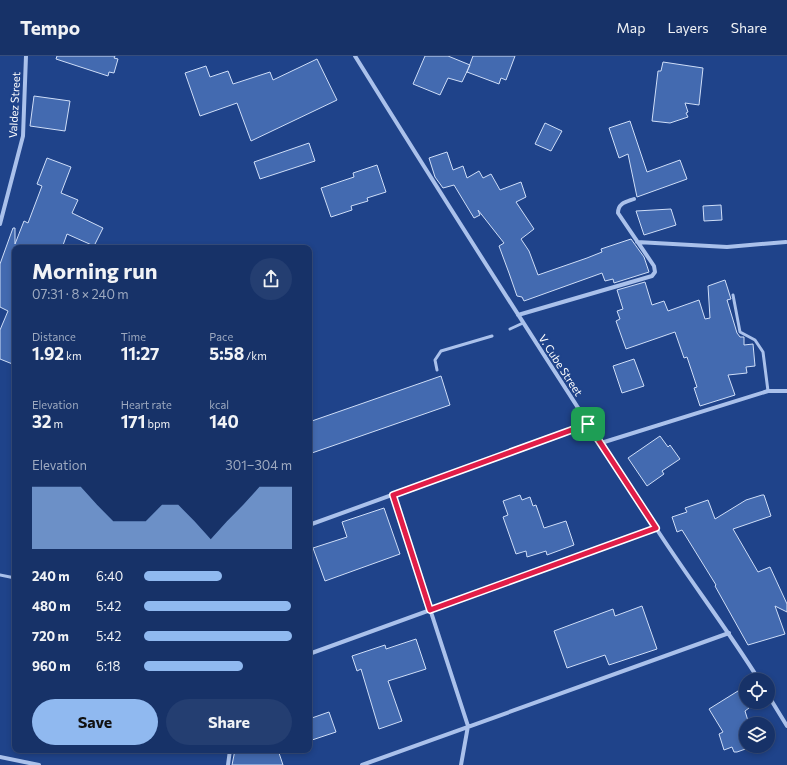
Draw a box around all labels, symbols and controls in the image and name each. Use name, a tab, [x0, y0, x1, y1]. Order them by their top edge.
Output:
text: Tempo	[20, 16, 80, 39]
text: Map	[617, 19, 645, 36]
text: Layers	[667, 19, 709, 36]
text: Share	[731, 19, 767, 36]
street label: Valdez Street	[6, 71, 22, 138]
text: Morning run	[32, 257, 158, 284]
button: share	[250, 258, 292, 300]
text: 07:31 · 8 × 240 m	[32, 286, 129, 302]
text: Distance	[32, 330, 76, 343]
text: Time	[121, 330, 146, 343]
text: Pace	[209, 330, 233, 343]
street label: V. Cube Street	[536, 332, 586, 399]
text: 1.92	[32, 343, 64, 364]
text: 11:27	[121, 343, 159, 364]
text: 5:58	[209, 343, 244, 364]
text: km	[64, 349, 82, 362]
text: /km	[244, 349, 267, 362]
text: Elevation	[32, 398, 78, 411]
text: Heart rate	[121, 398, 172, 411]
text: kcal	[209, 398, 229, 411]
pin	[571, 407, 605, 441]
text: 32	[32, 411, 51, 432]
text: 171	[121, 411, 145, 432]
text: 140	[209, 411, 239, 432]
icon: arrive	[577, 413, 599, 435]
text: m	[51, 417, 63, 430]
text: bpm	[145, 417, 170, 430]
text: Elevation	[32, 457, 87, 473]
text: 301–304 m	[225, 457, 292, 473]
text: 240 m	[32, 568, 70, 584]
text: 6:40	[96, 568, 123, 584]
text: 480 m	[32, 598, 70, 614]
text: 5:42	[96, 598, 121, 614]
text: 720 m	[32, 628, 69, 644]
text: 5:42	[96, 628, 121, 644]
text: 960 m	[32, 658, 71, 674]
text: 6:18	[96, 658, 120, 674]
map controls	[739, 673, 775, 753]
button: locate	[739, 673, 775, 709]
button: Save	[32, 699, 158, 745]
button: Share	[166, 699, 292, 745]
button: layers	[739, 717, 775, 753]

